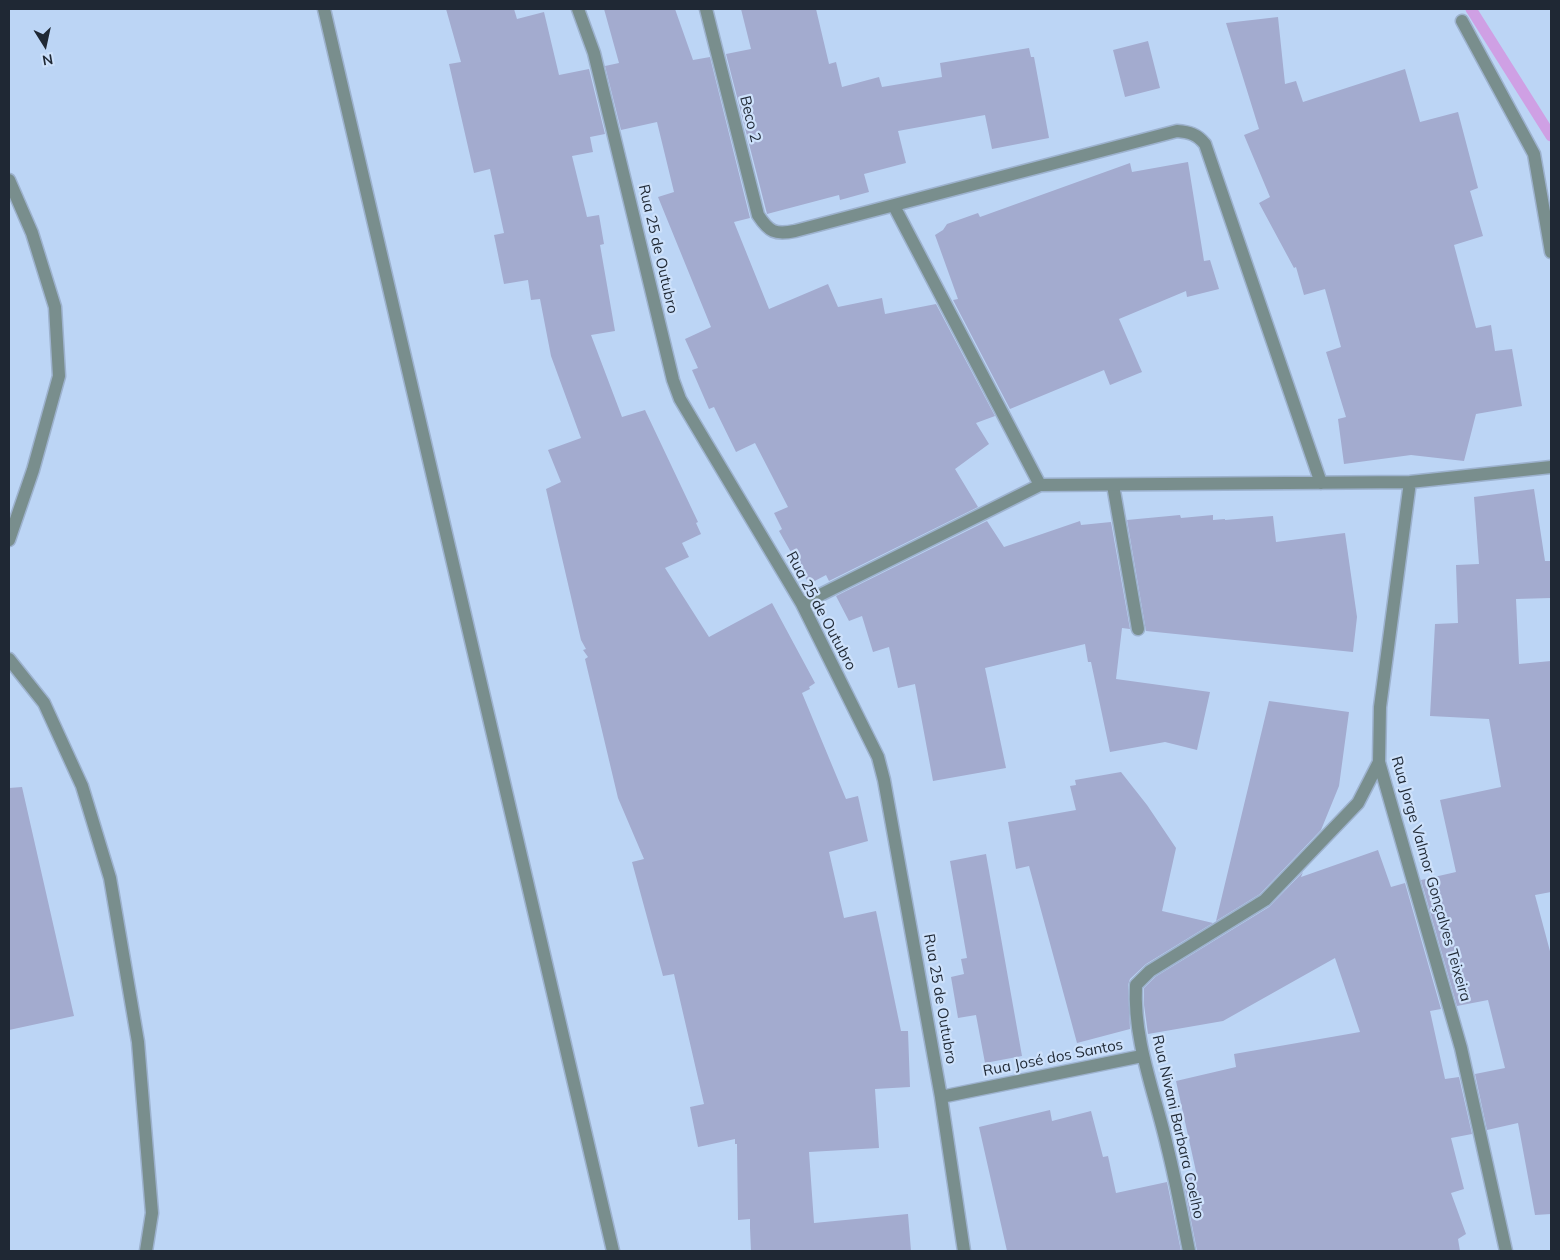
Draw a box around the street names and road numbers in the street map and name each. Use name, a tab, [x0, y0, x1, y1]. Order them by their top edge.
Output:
street label: Beco 2	[736, 94, 764, 144]
street label: Rua 25 de Outubro	[634, 183, 682, 315]
street label: Rua 25 de Outubro	[782, 549, 860, 673]
street label: Rua Jorge Valmor Gonçalves Teixeira	[1387, 754, 1475, 1004]
street label: Rua 25 de Outubro	[920, 932, 960, 1066]
street label: Rua Nivani Barbara Coelho	[1148, 1033, 1208, 1221]
street label: Rua José dos Santos	[981, 1036, 1125, 1080]

